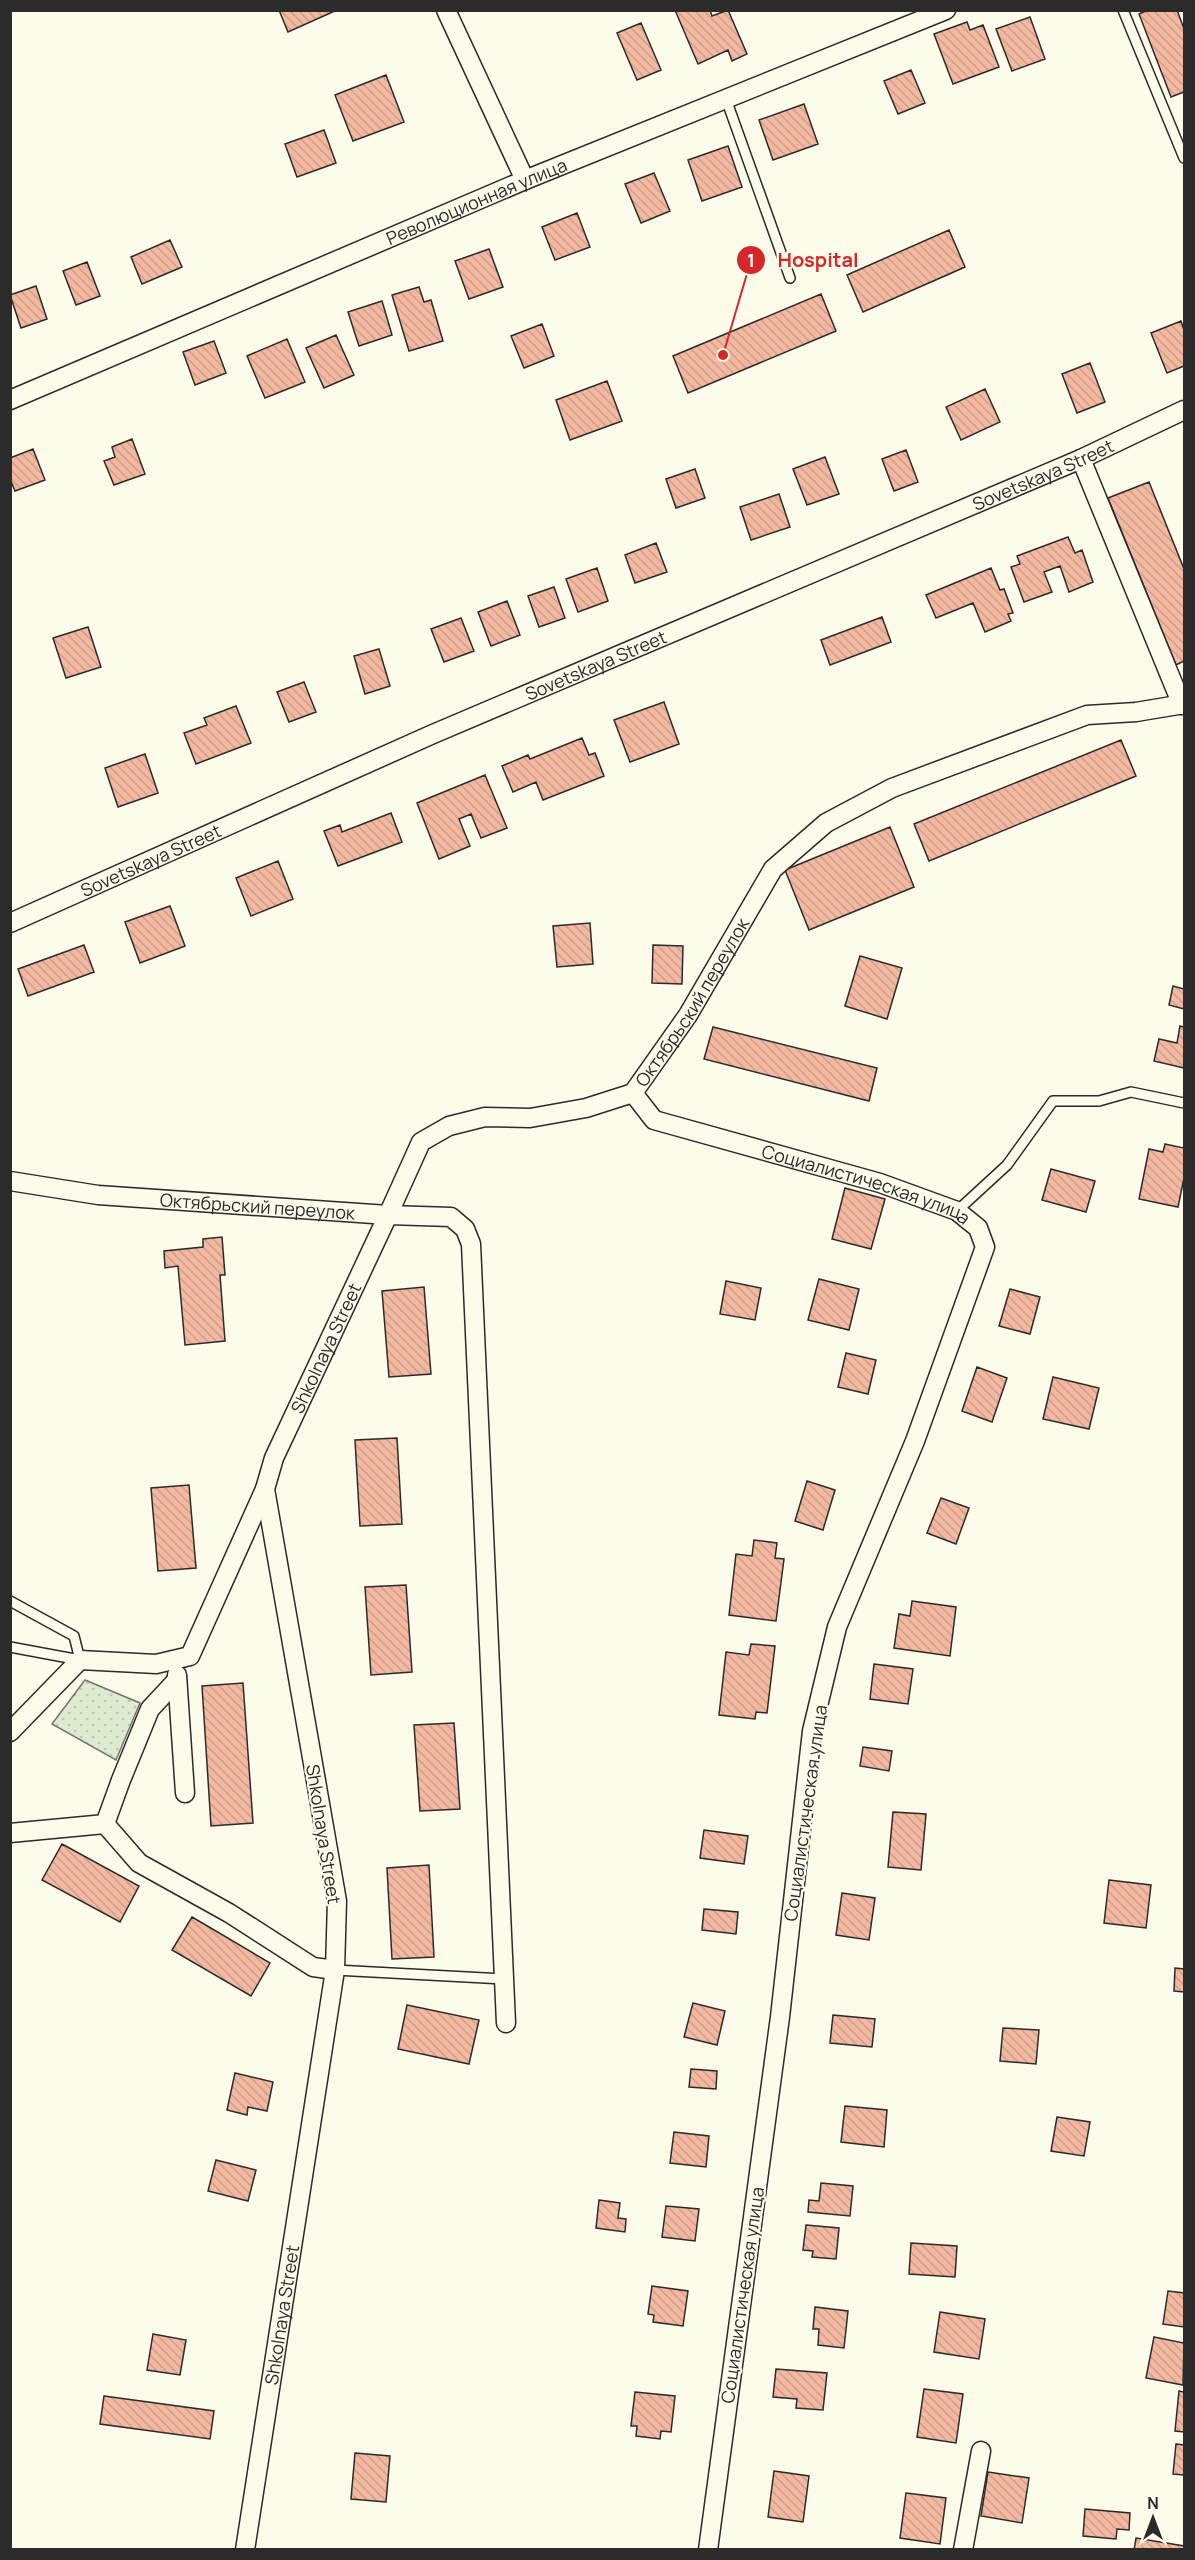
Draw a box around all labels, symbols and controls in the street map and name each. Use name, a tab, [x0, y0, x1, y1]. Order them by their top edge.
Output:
street label: Революционная улица	[382, 152, 570, 250]
callout: Hospital	[736, 241, 871, 279]
text: Hospital	[777, 246, 859, 273]
text: 1	[747, 248, 755, 272]
street label: Sovetskaya Street	[969, 433, 1117, 516]
street label: Sovetskaya Street	[521, 624, 670, 706]
street label: Sovetskaya Street	[77, 818, 225, 902]
street label: Октябрьский переулок	[629, 912, 755, 1091]
street label: Социалистическая улица	[759, 1139, 976, 1229]
street label: Октябрьский переулок	[159, 1187, 357, 1225]
street label: Shkolnaya Street	[285, 1279, 366, 1417]
street label: Социалистическая улица	[778, 1703, 832, 1923]
street label: Shkolnaya Street	[301, 1762, 347, 1906]
street label: Социалистическая улица	[715, 2185, 769, 2405]
street label: Shkolnaya Street	[259, 2243, 304, 2386]
north arrow	[1123, 2488, 1183, 2548]
text: N	[1147, 2492, 1159, 2514]

